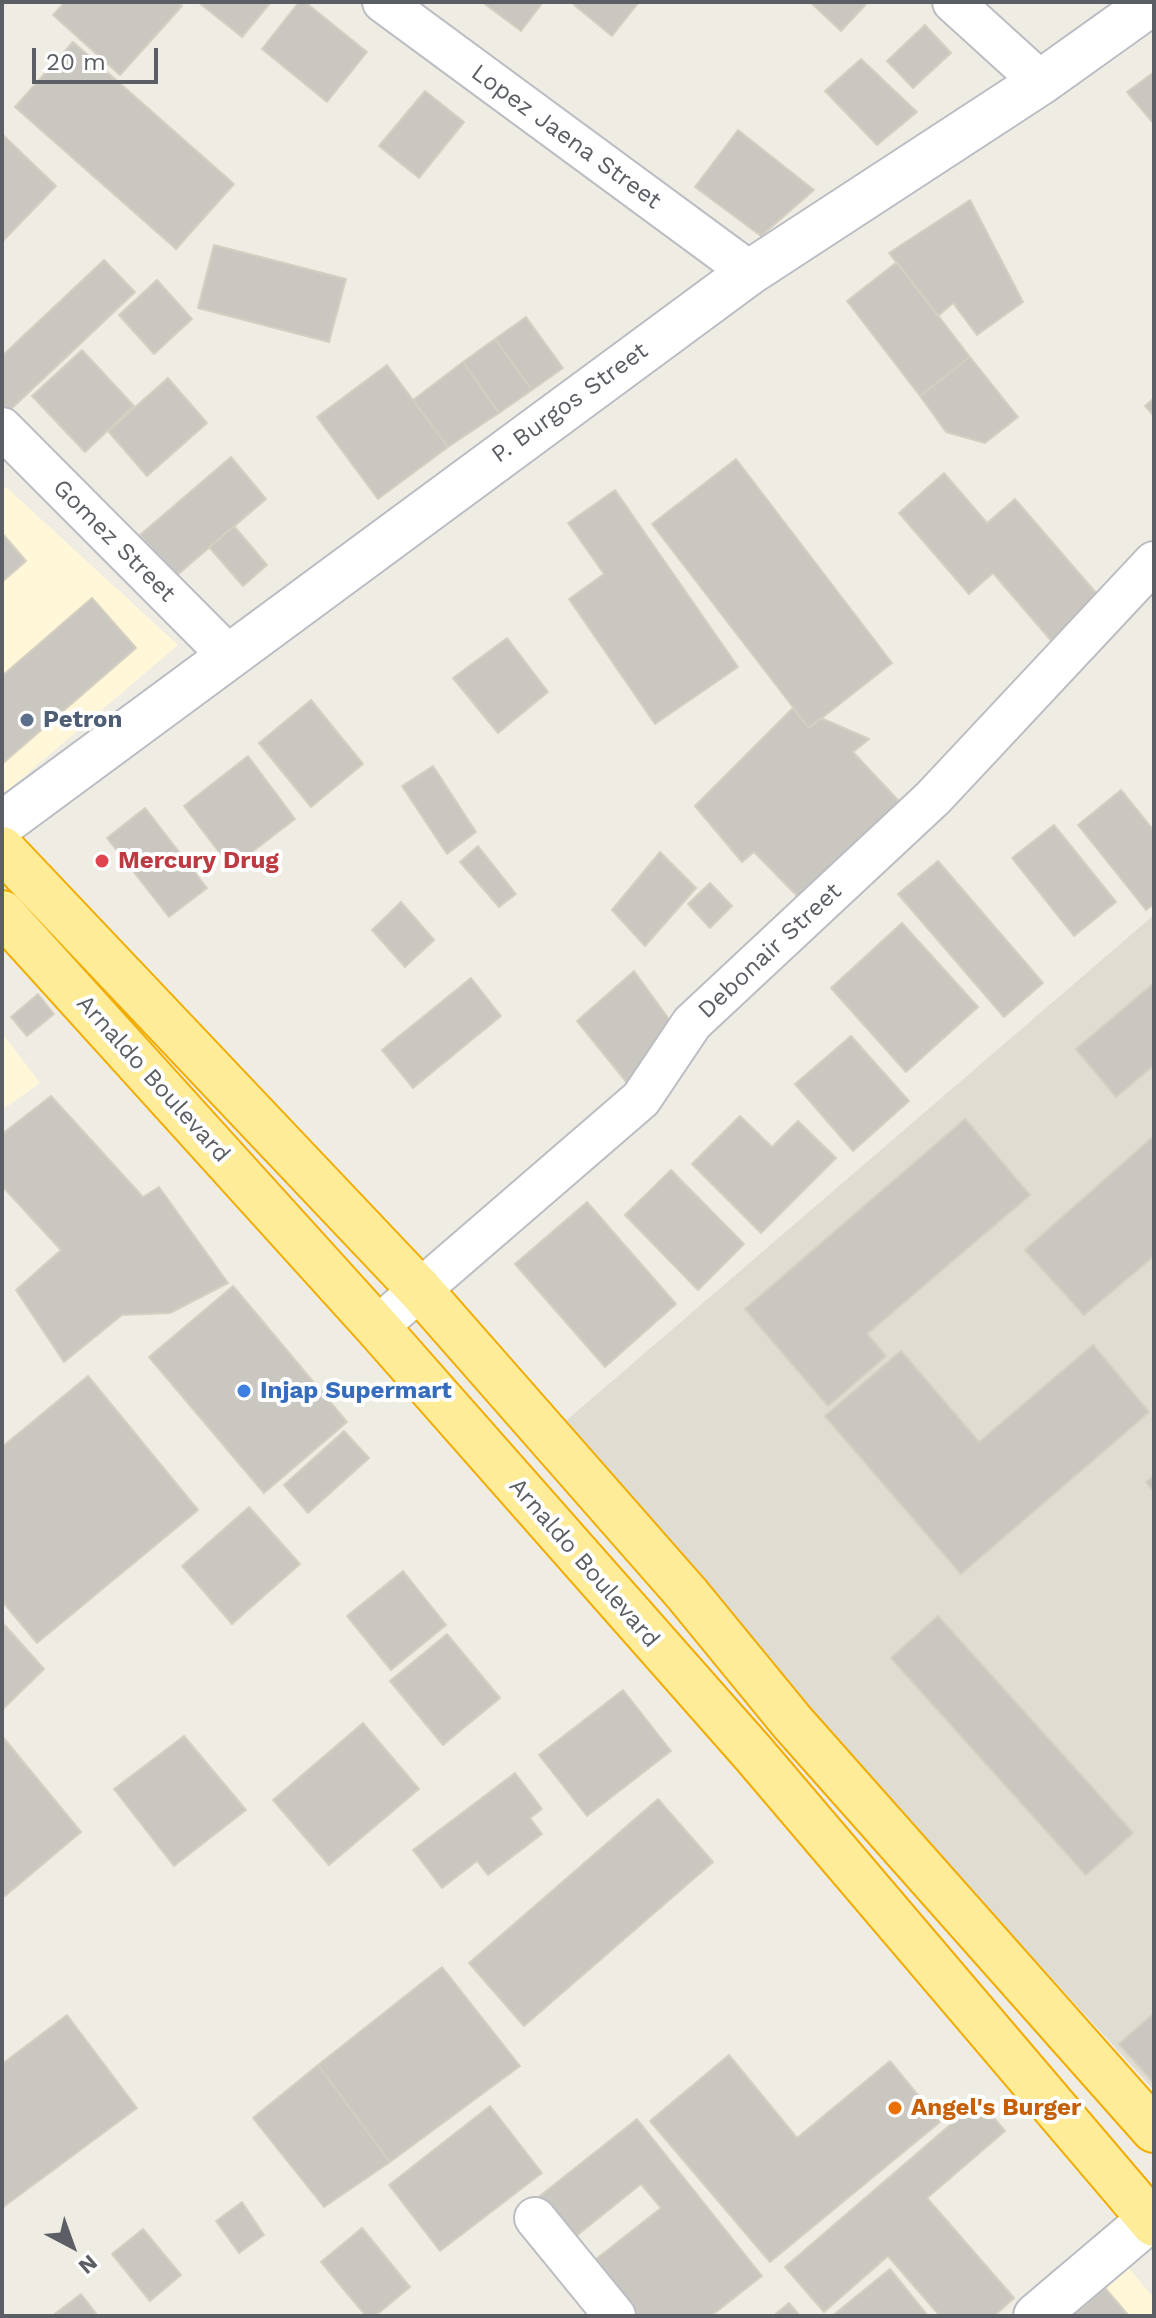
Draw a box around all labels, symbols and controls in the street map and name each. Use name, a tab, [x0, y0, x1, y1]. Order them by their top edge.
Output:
scale bar	[36, 32, 162, 82]
text: 20 m	[46, 48, 106, 76]
street label: Lopez Jaena Street	[465, 58, 667, 216]
street label: P. Burgos Street	[486, 337, 654, 469]
street label: Gomez Street	[47, 474, 181, 608]
place label: Petron	[43, 706, 122, 734]
marker: Petron	[18, 711, 36, 729]
place label: Mercury Drug	[118, 847, 279, 875]
marker: Mercury Drug	[93, 852, 111, 870]
street label: Debonair Street	[692, 877, 848, 1025]
street label: Arnaldo Boulevard	[70, 989, 236, 1169]
place label: Injap Supermart	[260, 1377, 452, 1405]
marker: Injap Supermart	[235, 1382, 253, 1400]
street label: Arnaldo Boulevard	[503, 1472, 665, 1654]
place label: Angel's Burger	[911, 2094, 1081, 2122]
marker: Angel's Burger	[886, 2099, 904, 2117]
north arrow	[32, 2206, 112, 2286]
text: N	[74, 2250, 102, 2279]

